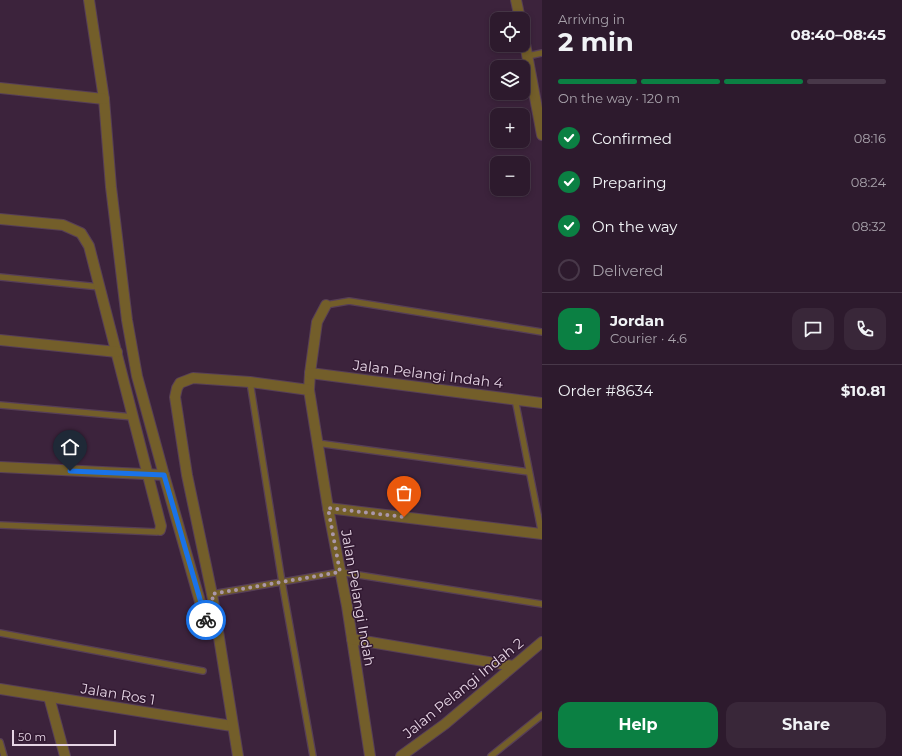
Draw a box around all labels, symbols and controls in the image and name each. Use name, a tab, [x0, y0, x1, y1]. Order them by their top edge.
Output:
text: Arriving in	[558, 11, 625, 27]
map controls	[490, 12, 530, 196]
button: locate	[490, 12, 530, 52]
text: 08:40–08:45	[791, 25, 886, 44]
text: 2 min	[558, 26, 634, 58]
button: layers	[490, 60, 530, 100]
text: On the way · 120 m	[558, 90, 680, 106]
button: +	[490, 108, 530, 148]
icon: check	[558, 127, 580, 149]
text: Confirmed	[592, 129, 672, 148]
text: 08:16	[854, 130, 886, 146]
button: −	[490, 156, 530, 196]
icon: check	[558, 171, 580, 193]
text: Preparing	[592, 173, 667, 192]
text: 08:24	[851, 174, 886, 190]
icon: check	[558, 215, 580, 237]
text: On the way	[592, 217, 677, 236]
text: 08:32	[852, 218, 886, 234]
text: Delivered	[592, 261, 664, 280]
button: chat	[792, 308, 834, 350]
button: phone	[844, 308, 886, 350]
text: Jordan	[610, 311, 664, 330]
text: J	[575, 319, 583, 338]
text: Courier · 4.6	[610, 330, 687, 346]
street label: Jalan Pelangi Indah 4	[351, 356, 505, 392]
text: Order #8634	[558, 381, 653, 400]
text: $10.81	[841, 381, 886, 400]
pin	[53, 430, 87, 471]
icon: home	[59, 436, 81, 458]
pin	[387, 476, 421, 517]
icon: bag	[393, 482, 415, 504]
street label: Jalan Pelangi Indah	[337, 527, 379, 668]
courier	[186, 600, 226, 640]
icon: bike	[195, 609, 217, 631]
street label: Jalan Pelangi Indah 2	[398, 634, 527, 743]
street label: Jalan Ros 1	[79, 679, 156, 709]
button: Help	[558, 702, 718, 748]
button: Share	[726, 702, 886, 748]
scale bar	[12, 728, 116, 747]
text: 50 m	[18, 730, 46, 744]

